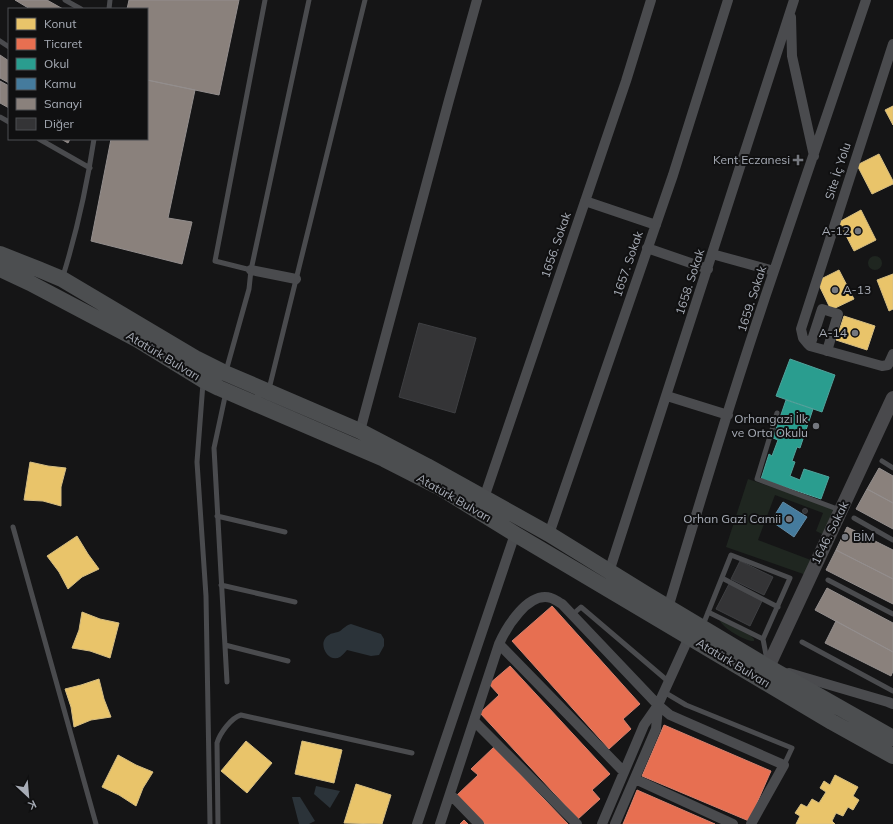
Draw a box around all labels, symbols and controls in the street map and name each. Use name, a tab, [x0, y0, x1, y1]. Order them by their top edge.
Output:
legend	[8, 8, 148, 140]
text: Konut	[44, 16, 76, 31]
text: Ticaret	[44, 36, 82, 51]
text: Okul	[44, 56, 69, 71]
text: Kamu	[44, 76, 76, 91]
text: Sanayi	[44, 96, 82, 111]
text: Diğer	[44, 116, 75, 131]
street label: Site İç Yolu	[821, 140, 854, 201]
place label: Kent Eczanesi	[713, 152, 790, 167]
marker: Kent Eczanesi	[793, 155, 803, 165]
street label: 1656. Sokak	[537, 209, 574, 280]
place label: A-12	[822, 223, 850, 238]
marker: A-12	[853, 226, 863, 236]
street label: 1657. Sokak	[609, 228, 646, 299]
street label: 1658. Sokak	[672, 246, 707, 317]
street label: 1659. Sokak	[734, 263, 769, 334]
place label: A-13	[843, 282, 871, 297]
marker: A-13	[830, 285, 840, 295]
place label: A-14	[819, 325, 847, 340]
street label: Atatürk Bulvarı	[124, 328, 203, 383]
marker: A-14	[850, 328, 860, 338]
place label: Orhangazi İlk ve Orta Okulu	[731, 411, 809, 440]
marker: Orhangazi İlk ve Orta Okulu	[811, 421, 821, 431]
street label: Atatürk Bulvarı	[414, 470, 494, 525]
street label: 1646. Sokak	[808, 498, 852, 567]
place label: Orhan Gazi Camii	[683, 511, 781, 526]
marker: Orhan Gazi Camii	[784, 514, 794, 524]
place label: BİM	[853, 529, 875, 544]
marker: BİM	[840, 532, 850, 542]
street label: Atatürk Bulvarı	[694, 635, 773, 690]
north arrow	[8, 776, 48, 816]
text: K	[25, 797, 39, 813]

